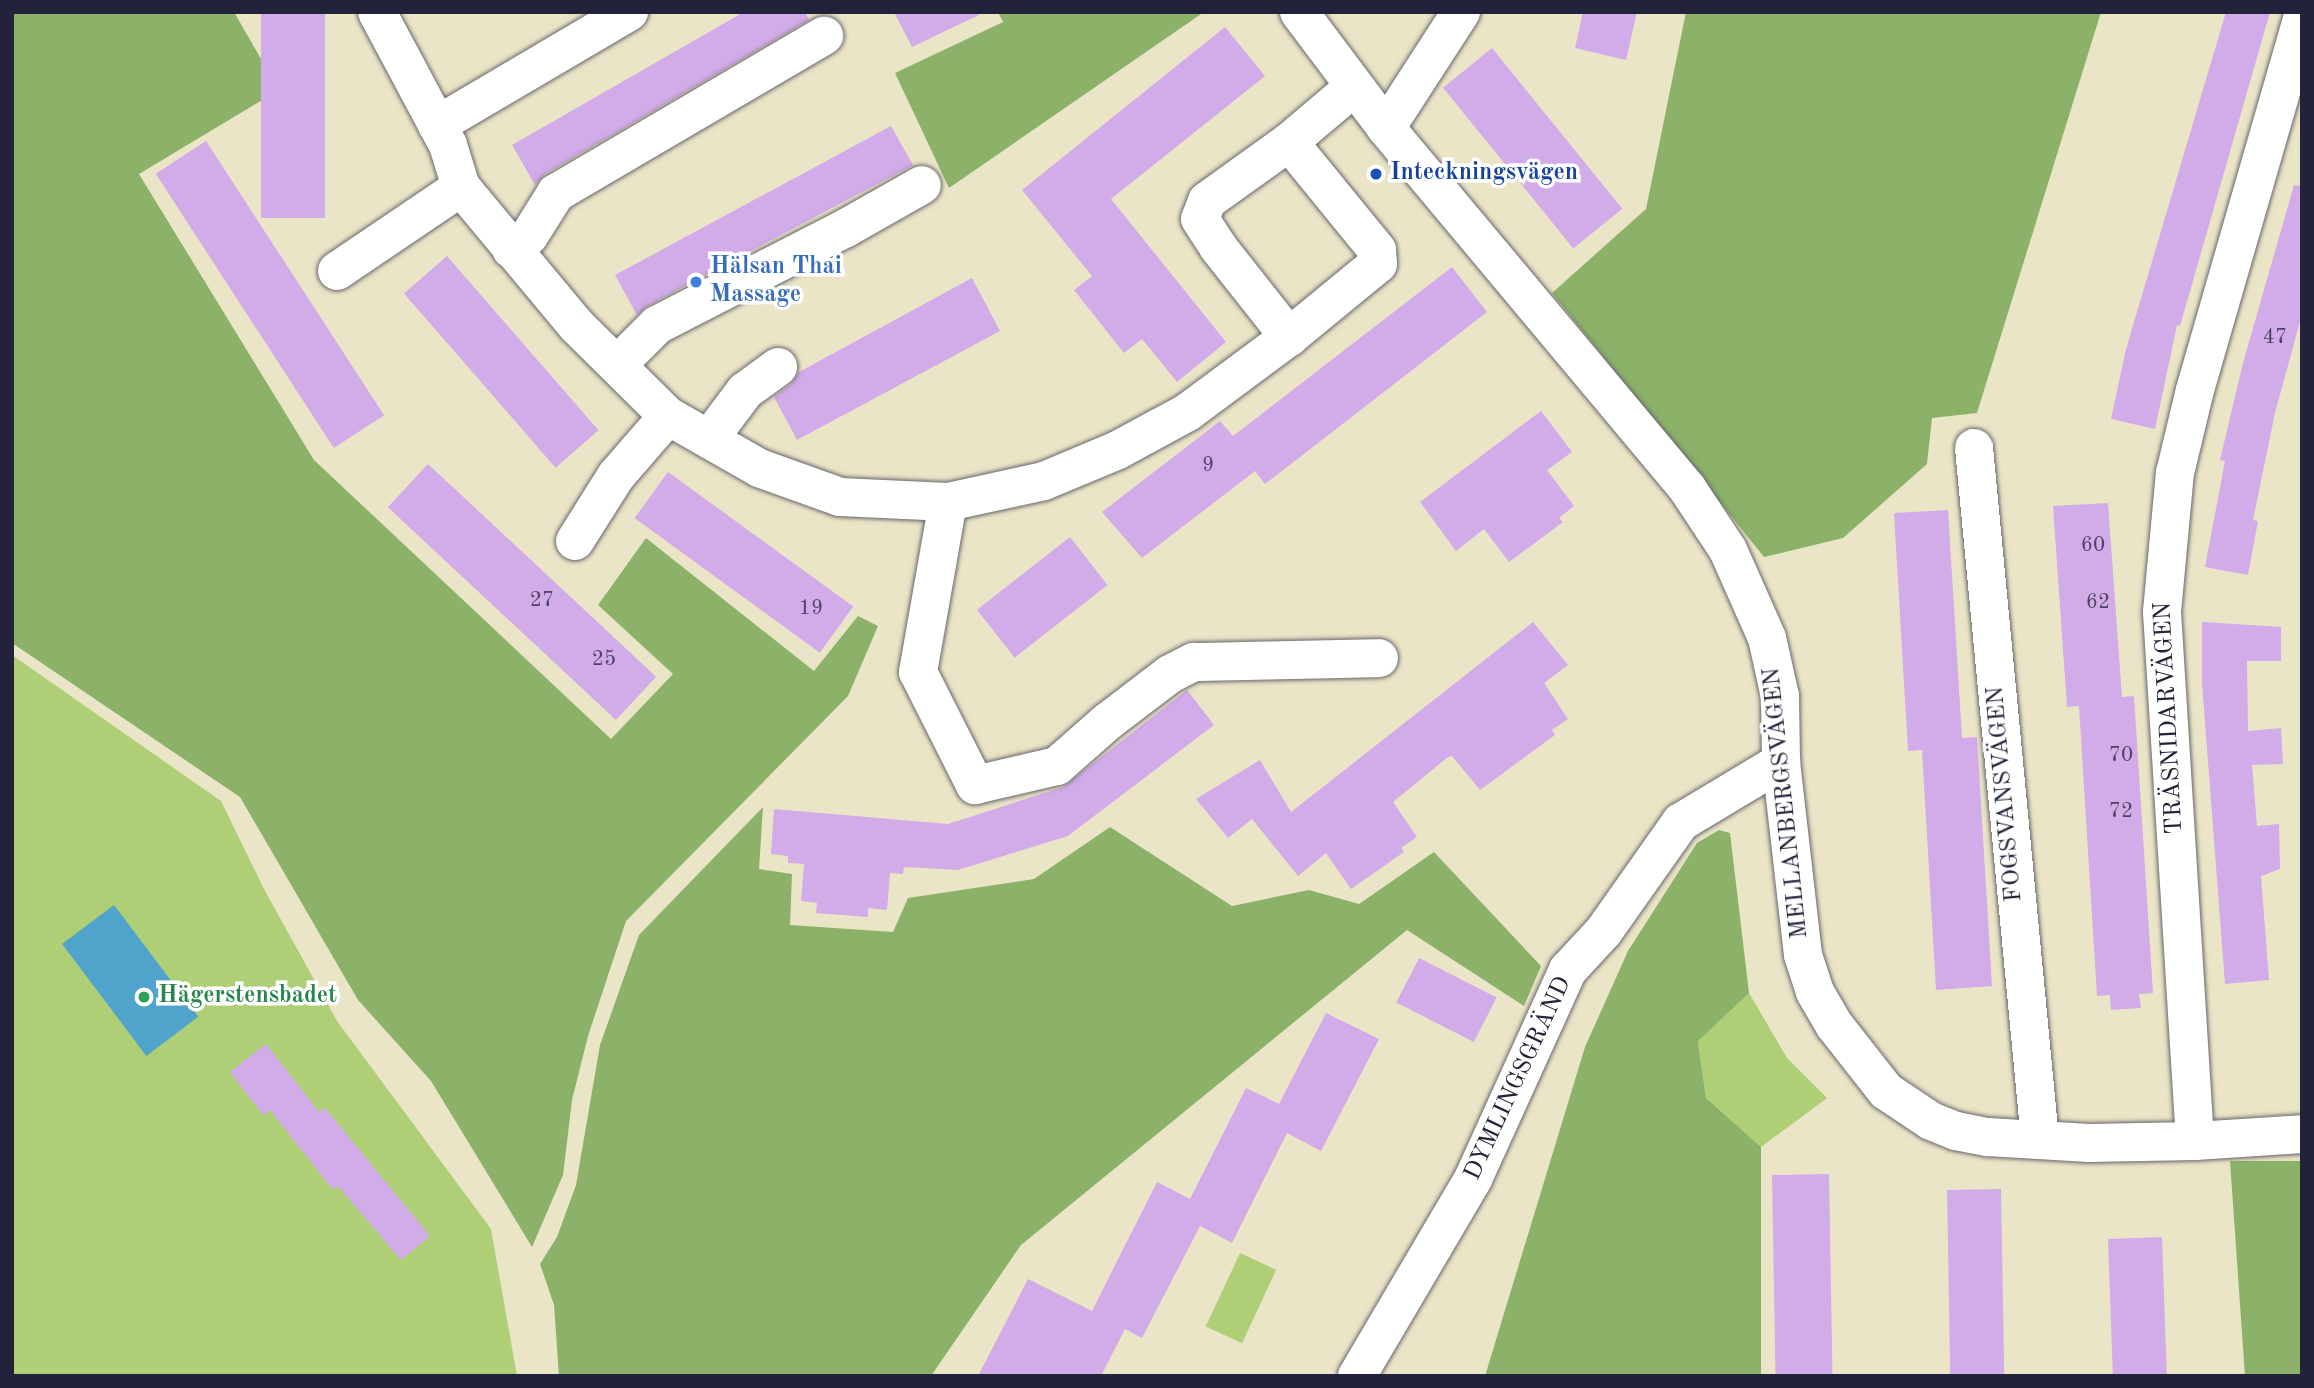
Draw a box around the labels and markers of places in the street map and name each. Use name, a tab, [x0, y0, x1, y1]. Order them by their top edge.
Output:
place label: Inteckningsvägen	[1390, 160, 1578, 188]
marker: Inteckningsvägen	[1368, 166, 1384, 182]
place label: Hälsan Thai Massage	[710, 254, 842, 310]
marker: Hälsan Thai Massage	[688, 274, 704, 290]
place label: Hägerstensbadet	[158, 983, 337, 1011]
marker: Hägerstensbadet	[136, 989, 152, 1005]

